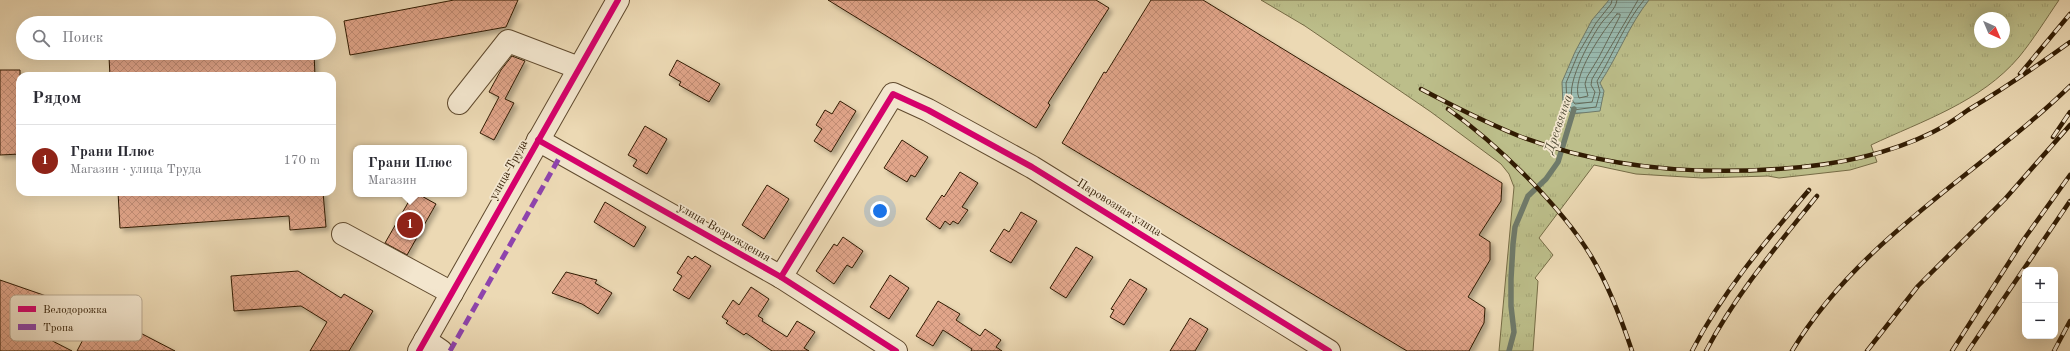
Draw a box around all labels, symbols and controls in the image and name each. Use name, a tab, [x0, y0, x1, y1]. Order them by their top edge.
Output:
north arrow	[1974, 12, 2010, 48]
search box	[16, 16, 336, 60]
icon: search	[30, 27, 52, 49]
text: Поиск	[62, 31, 103, 46]
text: Рядом	[32, 90, 81, 107]
water label: Дресвянка	[1542, 93, 1575, 157]
street label: улица Труда	[488, 138, 530, 202]
text: Грани Плюс	[70, 145, 154, 160]
popup	[353, 145, 467, 197]
text: 1	[41, 154, 49, 167]
text: 170 m	[283, 154, 320, 167]
text: Грани Плюс	[368, 156, 452, 171]
text: Магазин · улица Труда	[70, 163, 201, 176]
text: Магазин	[368, 174, 417, 187]
street label: Паровозная улица	[1075, 177, 1163, 239]
your location	[870, 201, 890, 221]
street label: улица Возрождения	[676, 202, 772, 264]
pin: 1	[397, 210, 423, 240]
map controls	[2022, 267, 2058, 339]
button: +	[2022, 267, 2058, 303]
legend	[10, 295, 142, 341]
button: −	[2022, 303, 2058, 339]
text: Велодорожка	[43, 305, 108, 316]
text: Тропа	[43, 323, 74, 334]

